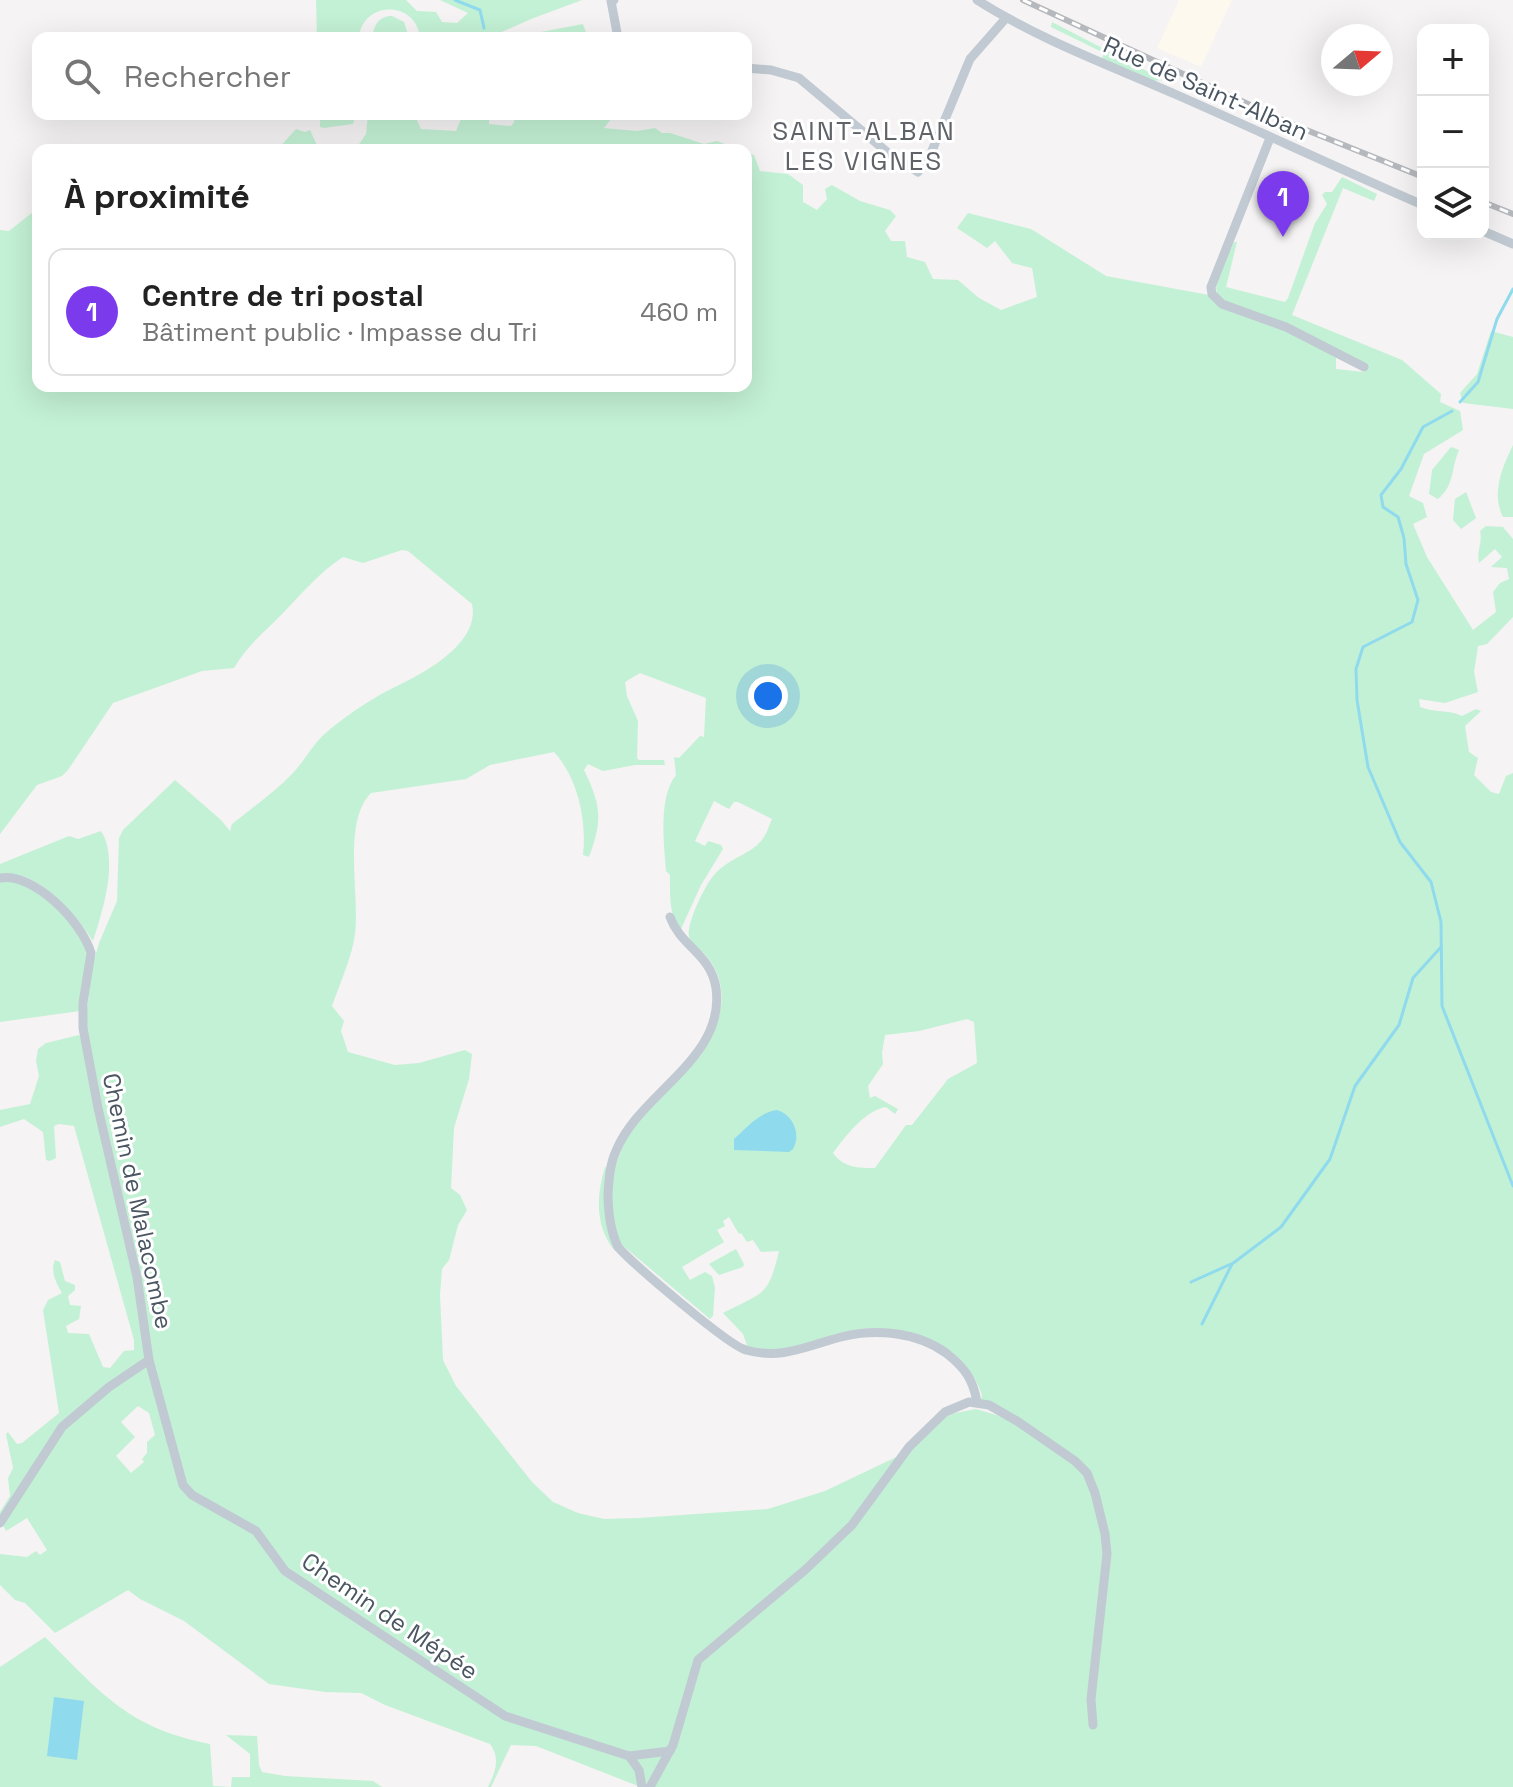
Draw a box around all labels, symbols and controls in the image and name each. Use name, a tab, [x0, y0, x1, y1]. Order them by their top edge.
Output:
north arrow	[1321, 24, 1393, 96]
map controls	[1417, 24, 1489, 240]
button: +	[1417, 24, 1489, 96]
street label: Rue de Saint-Alban	[1099, 29, 1313, 147]
search box	[32, 32, 752, 120]
icon: search	[60, 54, 104, 98]
text: Rechercher	[124, 57, 291, 96]
button: −	[1417, 96, 1489, 168]
district label: SAINT-ALBAN LES VIGNES	[772, 114, 956, 178]
button: layers	[1417, 168, 1489, 240]
pin: 1	[1257, 171, 1309, 237]
text: À proximité	[64, 175, 250, 218]
text: Centre de tri postal	[142, 276, 424, 315]
text: 1	[86, 295, 98, 329]
text: 460 m	[640, 295, 718, 329]
text: Bâtiment public · Impasse du Tri	[142, 315, 537, 349]
your location	[748, 676, 788, 716]
street label: Chemin de Malacombe	[96, 1070, 180, 1332]
street label: Chemin de Mépée	[296, 1545, 484, 1687]

